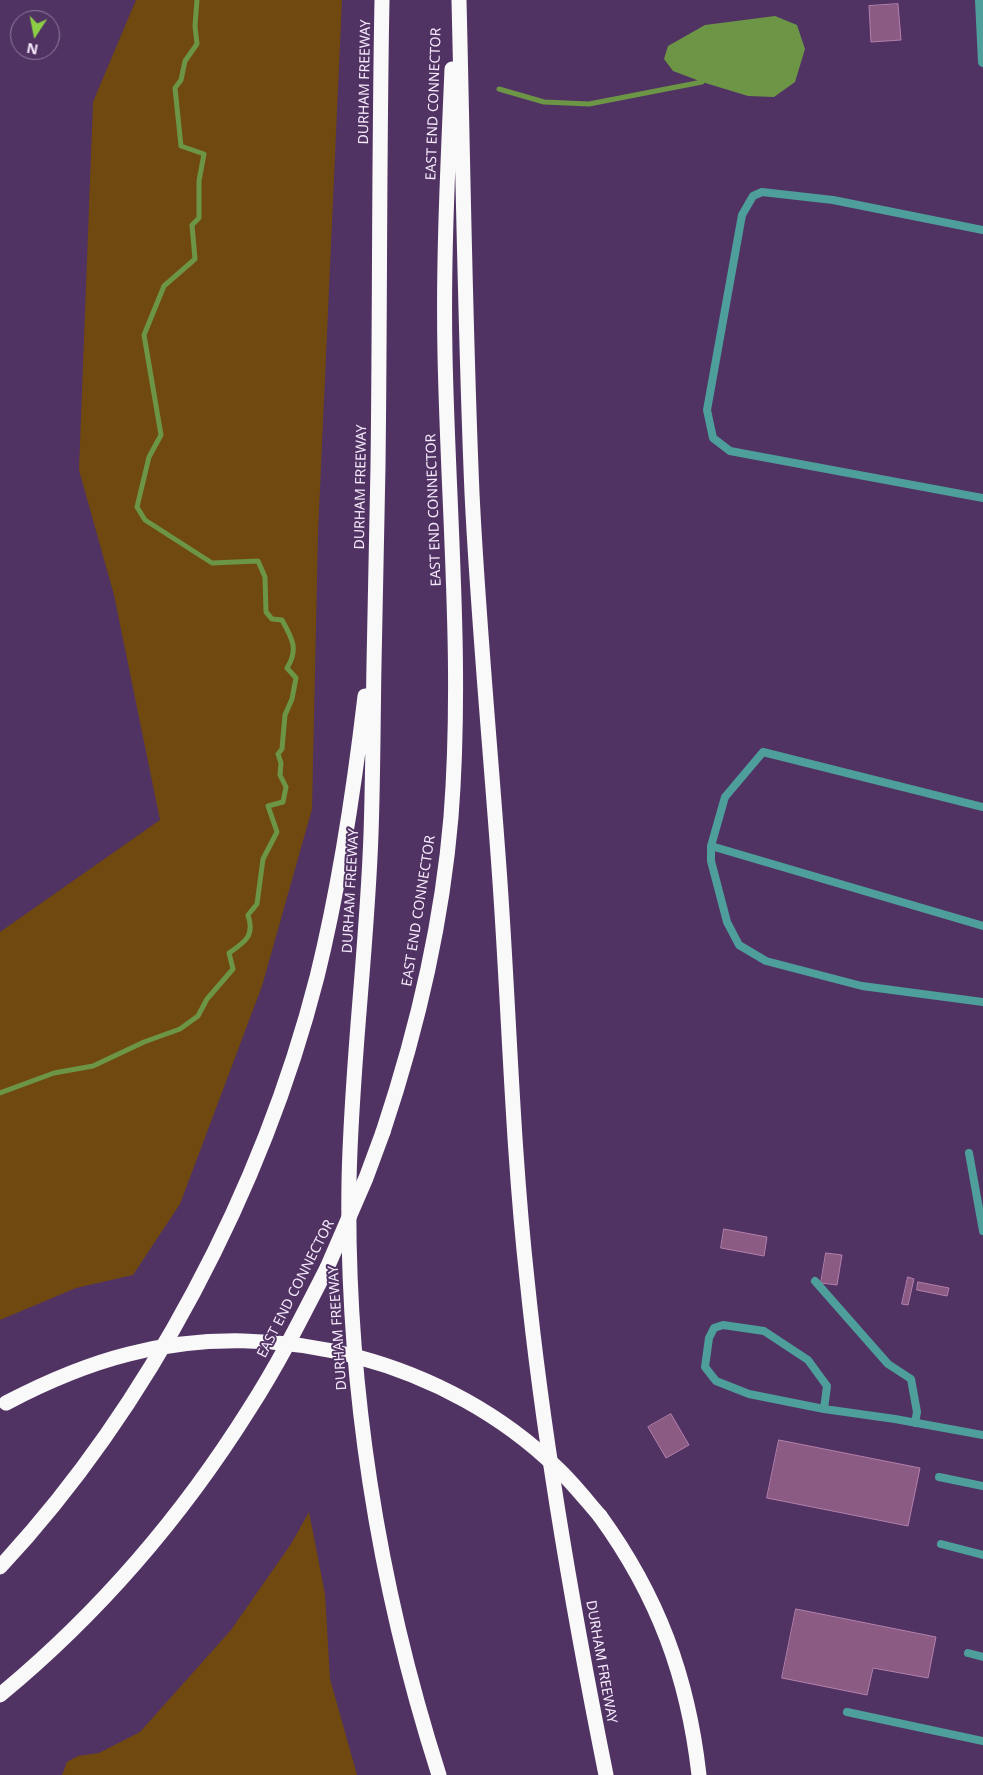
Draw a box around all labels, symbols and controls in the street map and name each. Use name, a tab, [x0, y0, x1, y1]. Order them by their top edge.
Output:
north arrow	[10, 10, 60, 60]
street label: DURHAM FREEWAY	[356, 19, 374, 145]
street label: EAST END CONNECTOR	[423, 27, 445, 181]
text: N	[25, 39, 40, 60]
street label: DURHAM FREEWAY	[352, 424, 370, 550]
street label: EAST END CONNECTOR	[423, 433, 445, 587]
street label: DURHAM FREEWAY	[339, 828, 363, 954]
street label: EAST END CONNECTOR	[399, 834, 439, 988]
street label: EAST END CONNECTOR	[254, 1217, 338, 1361]
street label: DURHAM FREEWAY	[325, 1265, 351, 1391]
street label: DURHAM FREEWAY	[582, 1599, 620, 1725]

